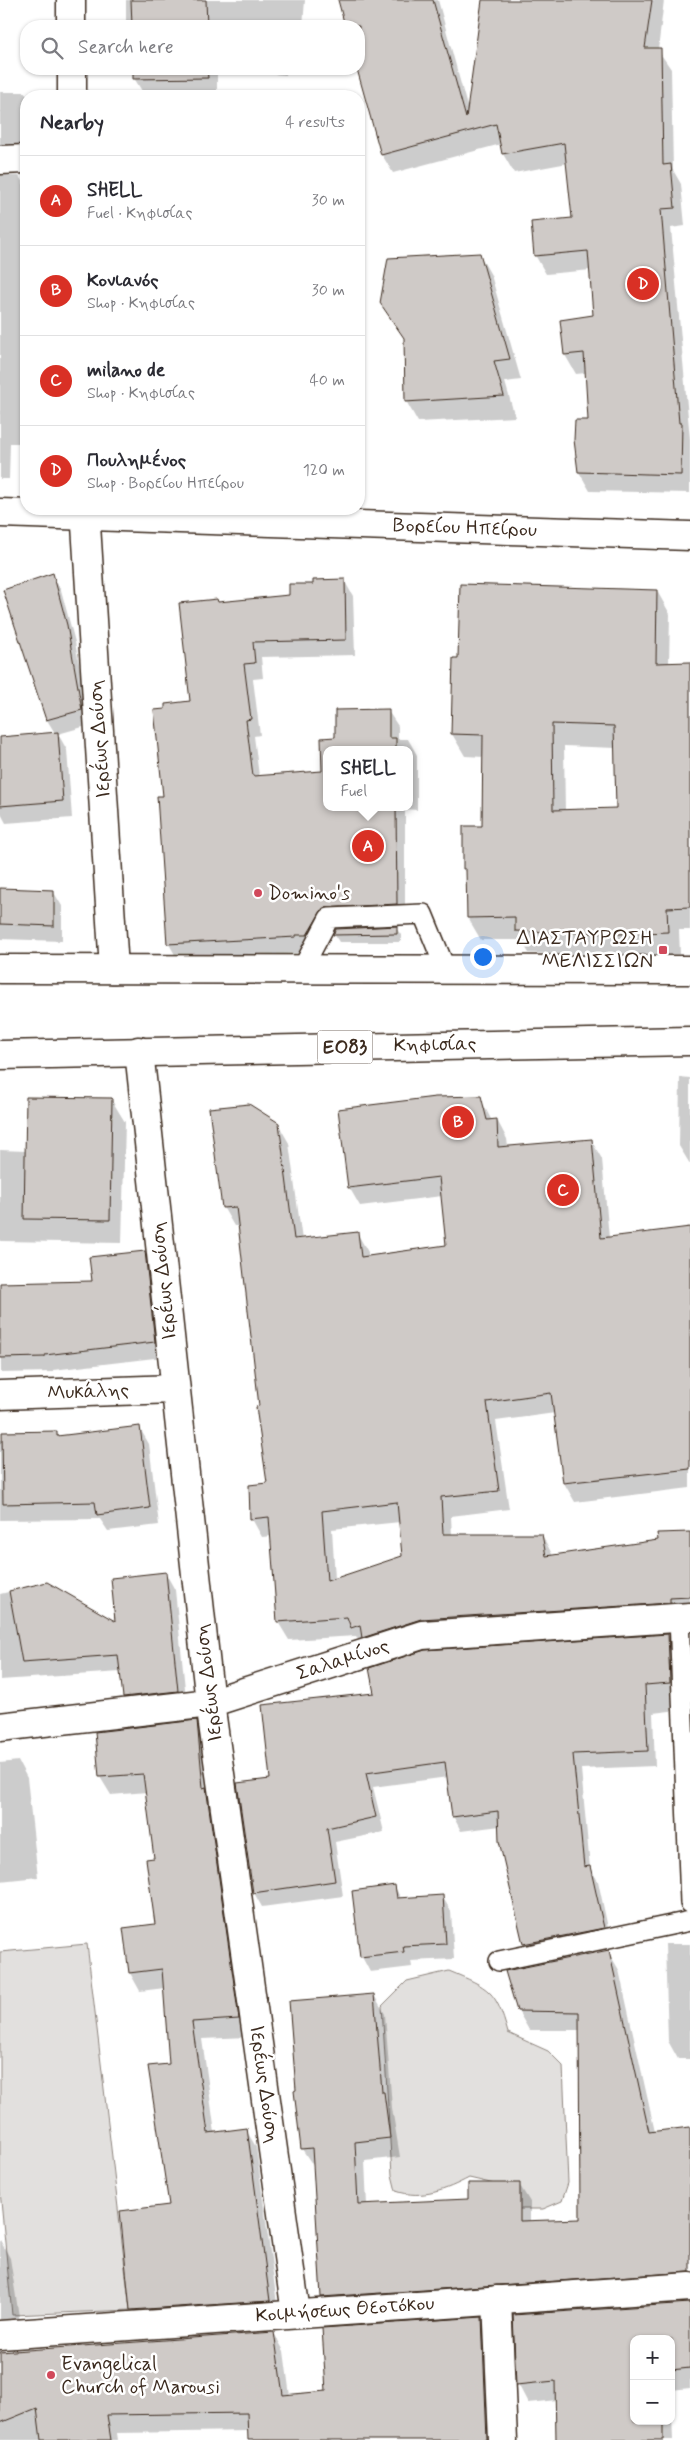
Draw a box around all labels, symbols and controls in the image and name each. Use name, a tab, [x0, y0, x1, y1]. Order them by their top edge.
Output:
search box	[20, 20, 365, 75]
icon: search	[38, 34, 66, 62]
text: Search here	[78, 35, 174, 60]
text: Nearby	[40, 109, 104, 137]
text: 4 results	[285, 112, 345, 133]
text: SHELL	[87, 178, 142, 203]
text: A	[51, 190, 61, 211]
text: 30 m	[312, 190, 345, 211]
text: Fuel · Κηφισίας	[87, 203, 192, 224]
pin: D	[627, 265, 659, 303]
text: Κονιανός	[87, 268, 159, 293]
text: B	[51, 280, 61, 301]
text: 30 m	[312, 280, 345, 301]
text: Shop · Κηφισίας	[87, 293, 195, 314]
text: milano de	[87, 358, 165, 383]
text: C	[50, 370, 62, 391]
text: 40 m	[309, 370, 345, 391]
text: Shop · Κηφισίας	[87, 383, 195, 404]
text: Πουλημένος	[87, 448, 186, 473]
text: D	[50, 460, 62, 481]
text: 120 m	[303, 460, 345, 481]
text: Shop · Βορείου Ηπείρου	[87, 473, 244, 494]
street label: Βορείου Ηπείρου	[393, 512, 537, 544]
street label: Ιερέως Δούση	[82, 679, 118, 799]
popup	[323, 746, 413, 811]
text: SHELL	[340, 756, 396, 781]
text: Fuel	[340, 781, 367, 802]
pin: A	[352, 827, 384, 865]
place label: Domino's	[268, 880, 350, 907]
marker: Domino's	[252, 887, 264, 899]
place label: ΔΙΑΣΤΑΥΡΩΣΗ ΜΕΛΙΣΣΙΩΝ	[517, 925, 653, 975]
your location	[470, 944, 496, 970]
marker: ΔΙΑΣΤΑΥΡΩΣΗ ΜΕΛΙΣΣΙΩΝ	[657, 944, 669, 956]
road number: ΕΟ83	[318, 1030, 372, 1064]
street label: Κηφισίας	[393, 1031, 477, 1059]
pin: B	[442, 1103, 474, 1141]
pin: C	[547, 1171, 579, 1209]
street label: Ιερέως Δούση	[144, 1220, 184, 1342]
street label: Μυκάλης	[46, 1377, 130, 1407]
street label: Ιερέως Δούση	[188, 1622, 230, 1744]
street label: Σαλαμίνος	[293, 1632, 393, 1688]
street label: Ιερέως Δούση	[242, 2023, 286, 2145]
street label: Κοιμήσεως Θεοτόκου	[255, 2290, 435, 2330]
map controls	[630, 2335, 675, 2425]
button: +	[630, 2335, 675, 2380]
place label: Evangelical Church of Marousi	[61, 2351, 220, 2401]
marker: Evangelical Church of Marousi	[45, 2369, 57, 2381]
button: −	[630, 2380, 675, 2425]

